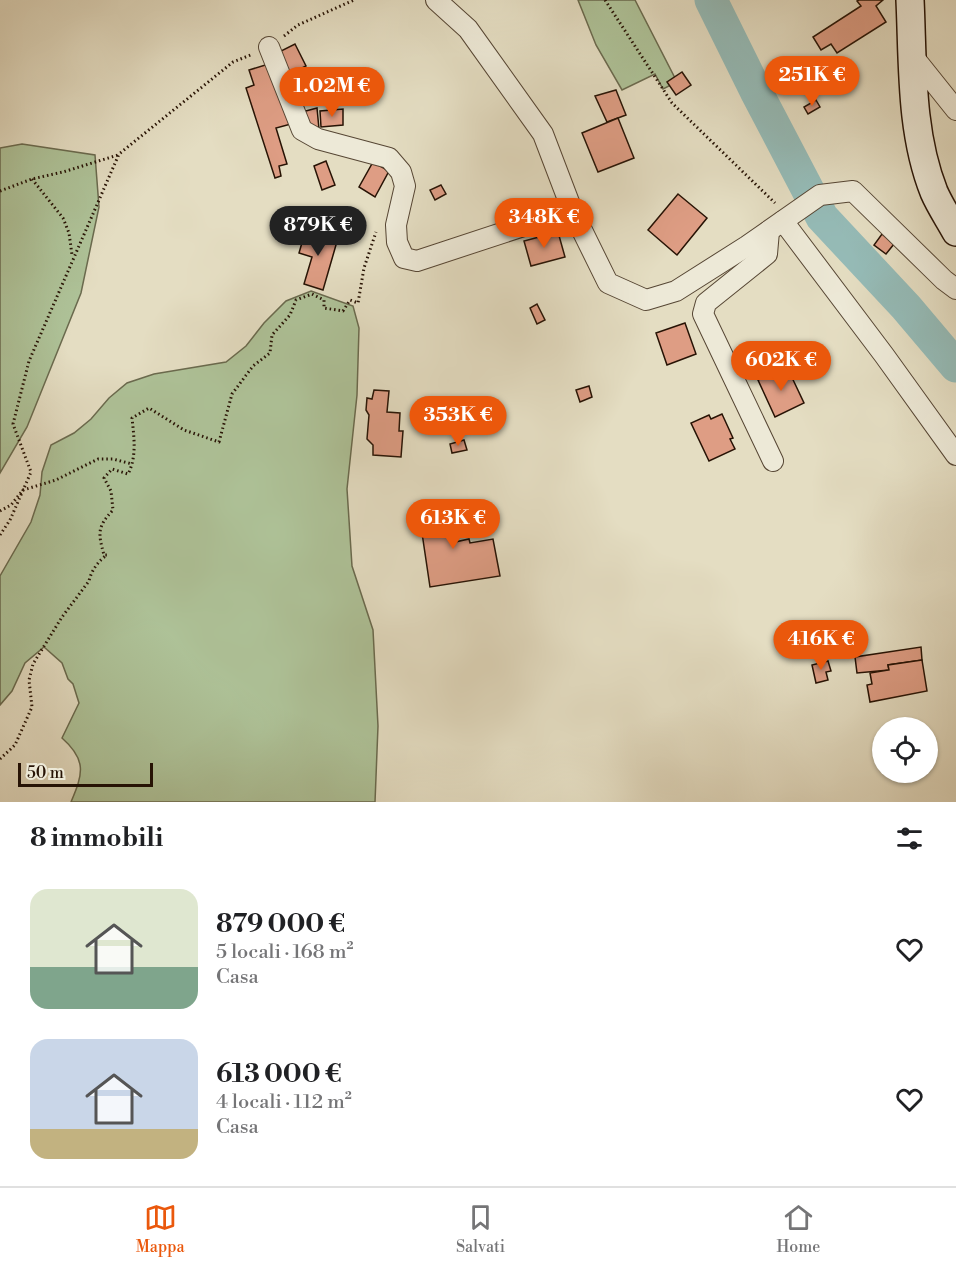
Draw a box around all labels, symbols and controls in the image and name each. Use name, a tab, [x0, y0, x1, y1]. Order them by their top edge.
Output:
pin: 251K €	[763, 56, 861, 107]
text: 251K €	[779, 63, 845, 88]
pin: 1.02M €	[277, 67, 387, 118]
text: 1.02M €	[294, 74, 370, 99]
pin: 348K €	[495, 198, 593, 249]
text: 348K €	[509, 205, 579, 230]
pin: 879K €	[269, 206, 367, 257]
text: 879K €	[284, 213, 352, 238]
pin: 602K €	[732, 341, 830, 392]
text: 602K €	[745, 348, 817, 373]
pin: 353K €	[409, 396, 507, 447]
text: 353K €	[424, 403, 492, 428]
pin: 613K €	[404, 499, 502, 550]
text: 613K €	[420, 506, 486, 531]
pin: 416K €	[772, 620, 870, 671]
text: 416K €	[787, 627, 855, 652]
map controls	[872, 717, 938, 783]
button: locate	[872, 717, 938, 783]
scale bar	[18, 760, 153, 788]
text: 50 m	[27, 763, 64, 783]
text: 8 immobili	[30, 822, 163, 854]
icon: filters	[893, 822, 926, 855]
text: 879 000 €	[216, 908, 345, 940]
icon: home	[78, 913, 150, 985]
icon: heart	[893, 933, 926, 966]
text: 5 locali · 168 m²	[216, 940, 354, 965]
text: Casa	[216, 965, 259, 990]
text: 613 000 €	[216, 1058, 342, 1090]
icon: home	[78, 1063, 150, 1135]
icon: heart	[893, 1083, 926, 1116]
text: 4 locali · 112 m²	[216, 1090, 352, 1115]
text: Casa	[216, 1115, 259, 1140]
tab: Mappa	[136, 1201, 185, 1257]
tab: Salvati	[456, 1201, 505, 1257]
tab: Home	[776, 1201, 820, 1257]

